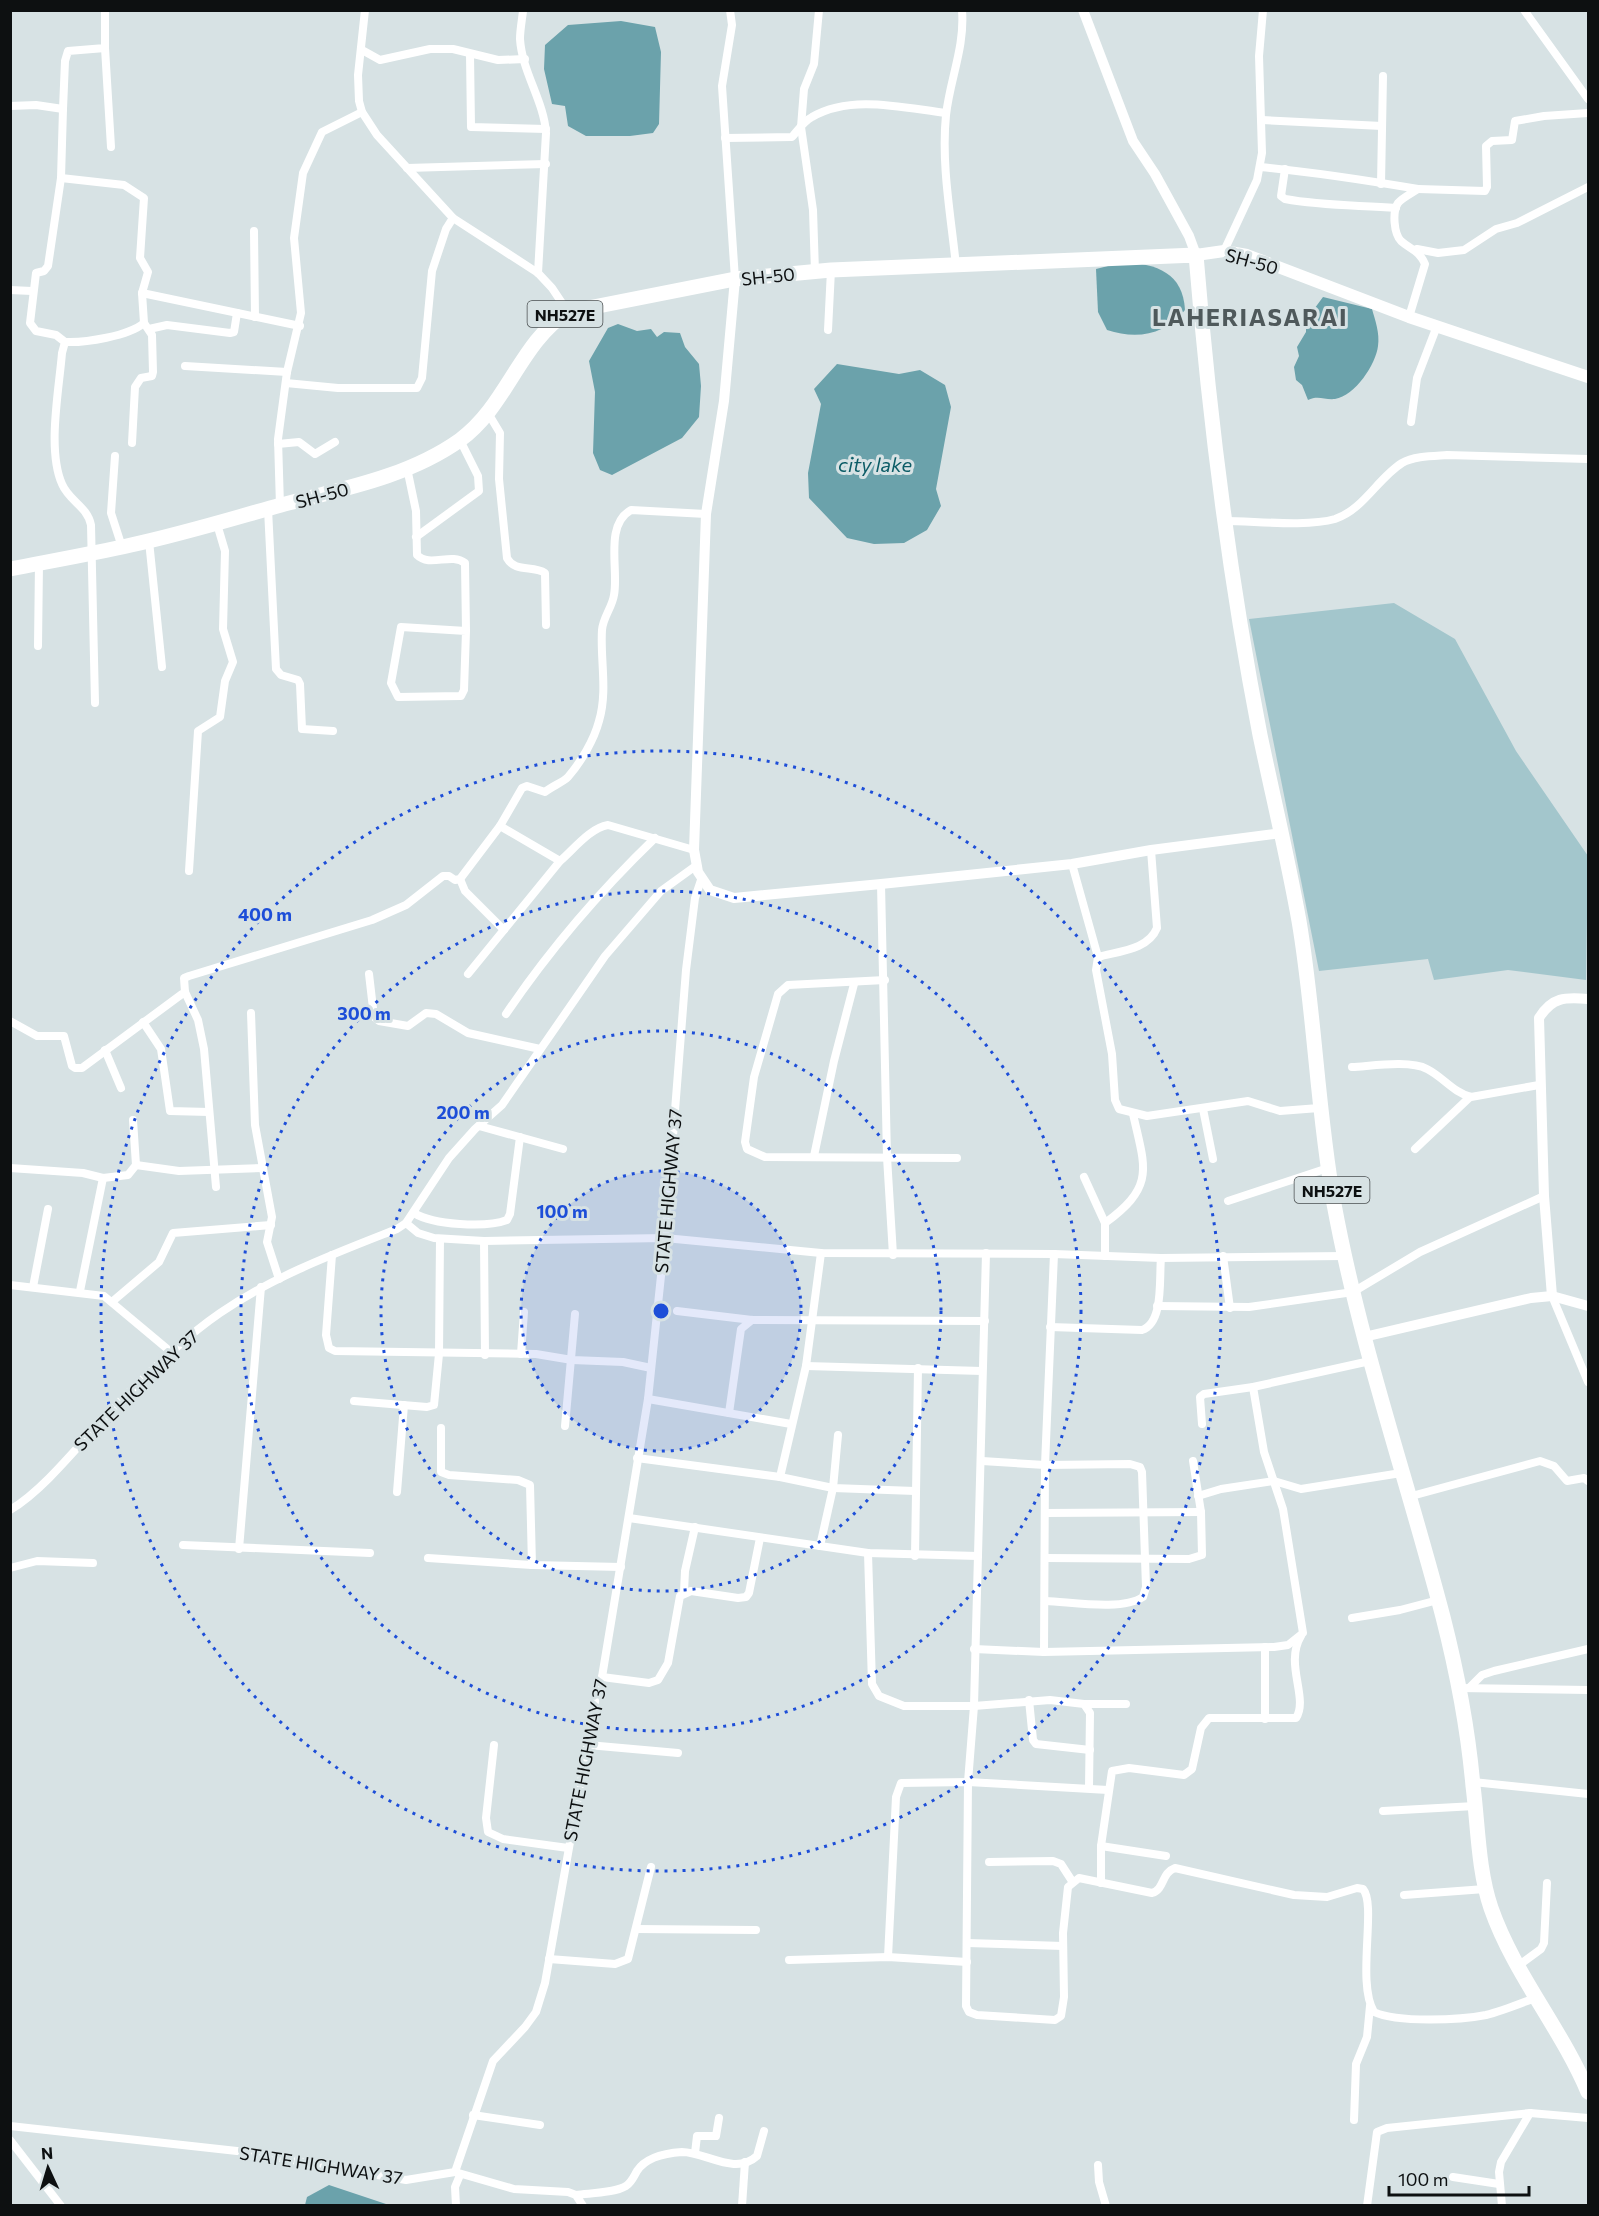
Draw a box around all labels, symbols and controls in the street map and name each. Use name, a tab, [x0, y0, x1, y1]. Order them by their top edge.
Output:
street label: SH-50	[1223, 243, 1281, 279]
street label: SH-50	[740, 262, 796, 290]
road number: NH527E	[528, 301, 602, 327]
district label: LAHERIASARAI	[1152, 302, 1348, 331]
water label: city lake	[838, 452, 912, 476]
street label: SH-50	[293, 477, 351, 513]
text: 400 m	[238, 903, 292, 925]
text: 300 m	[337, 1002, 391, 1024]
text: 200 m	[436, 1101, 490, 1123]
street label: STATE HIGHWAY 37	[650, 1108, 686, 1274]
road number: NH527E	[1294, 1177, 1370, 1203]
text: 100 m	[536, 1200, 588, 1222]
centre of rings	[651, 1301, 671, 1321]
street label: STATE HIGHWAY 37	[69, 1325, 203, 1455]
street label: STATE HIGHWAY 37	[558, 1677, 612, 1843]
north arrow	[18, 2138, 78, 2198]
street label: STATE HIGHWAY 37	[238, 2141, 404, 2189]
text: N	[40, 2143, 54, 2162]
scale bar	[1389, 2159, 1528, 2197]
text: 100 m	[1398, 2168, 1448, 2190]

